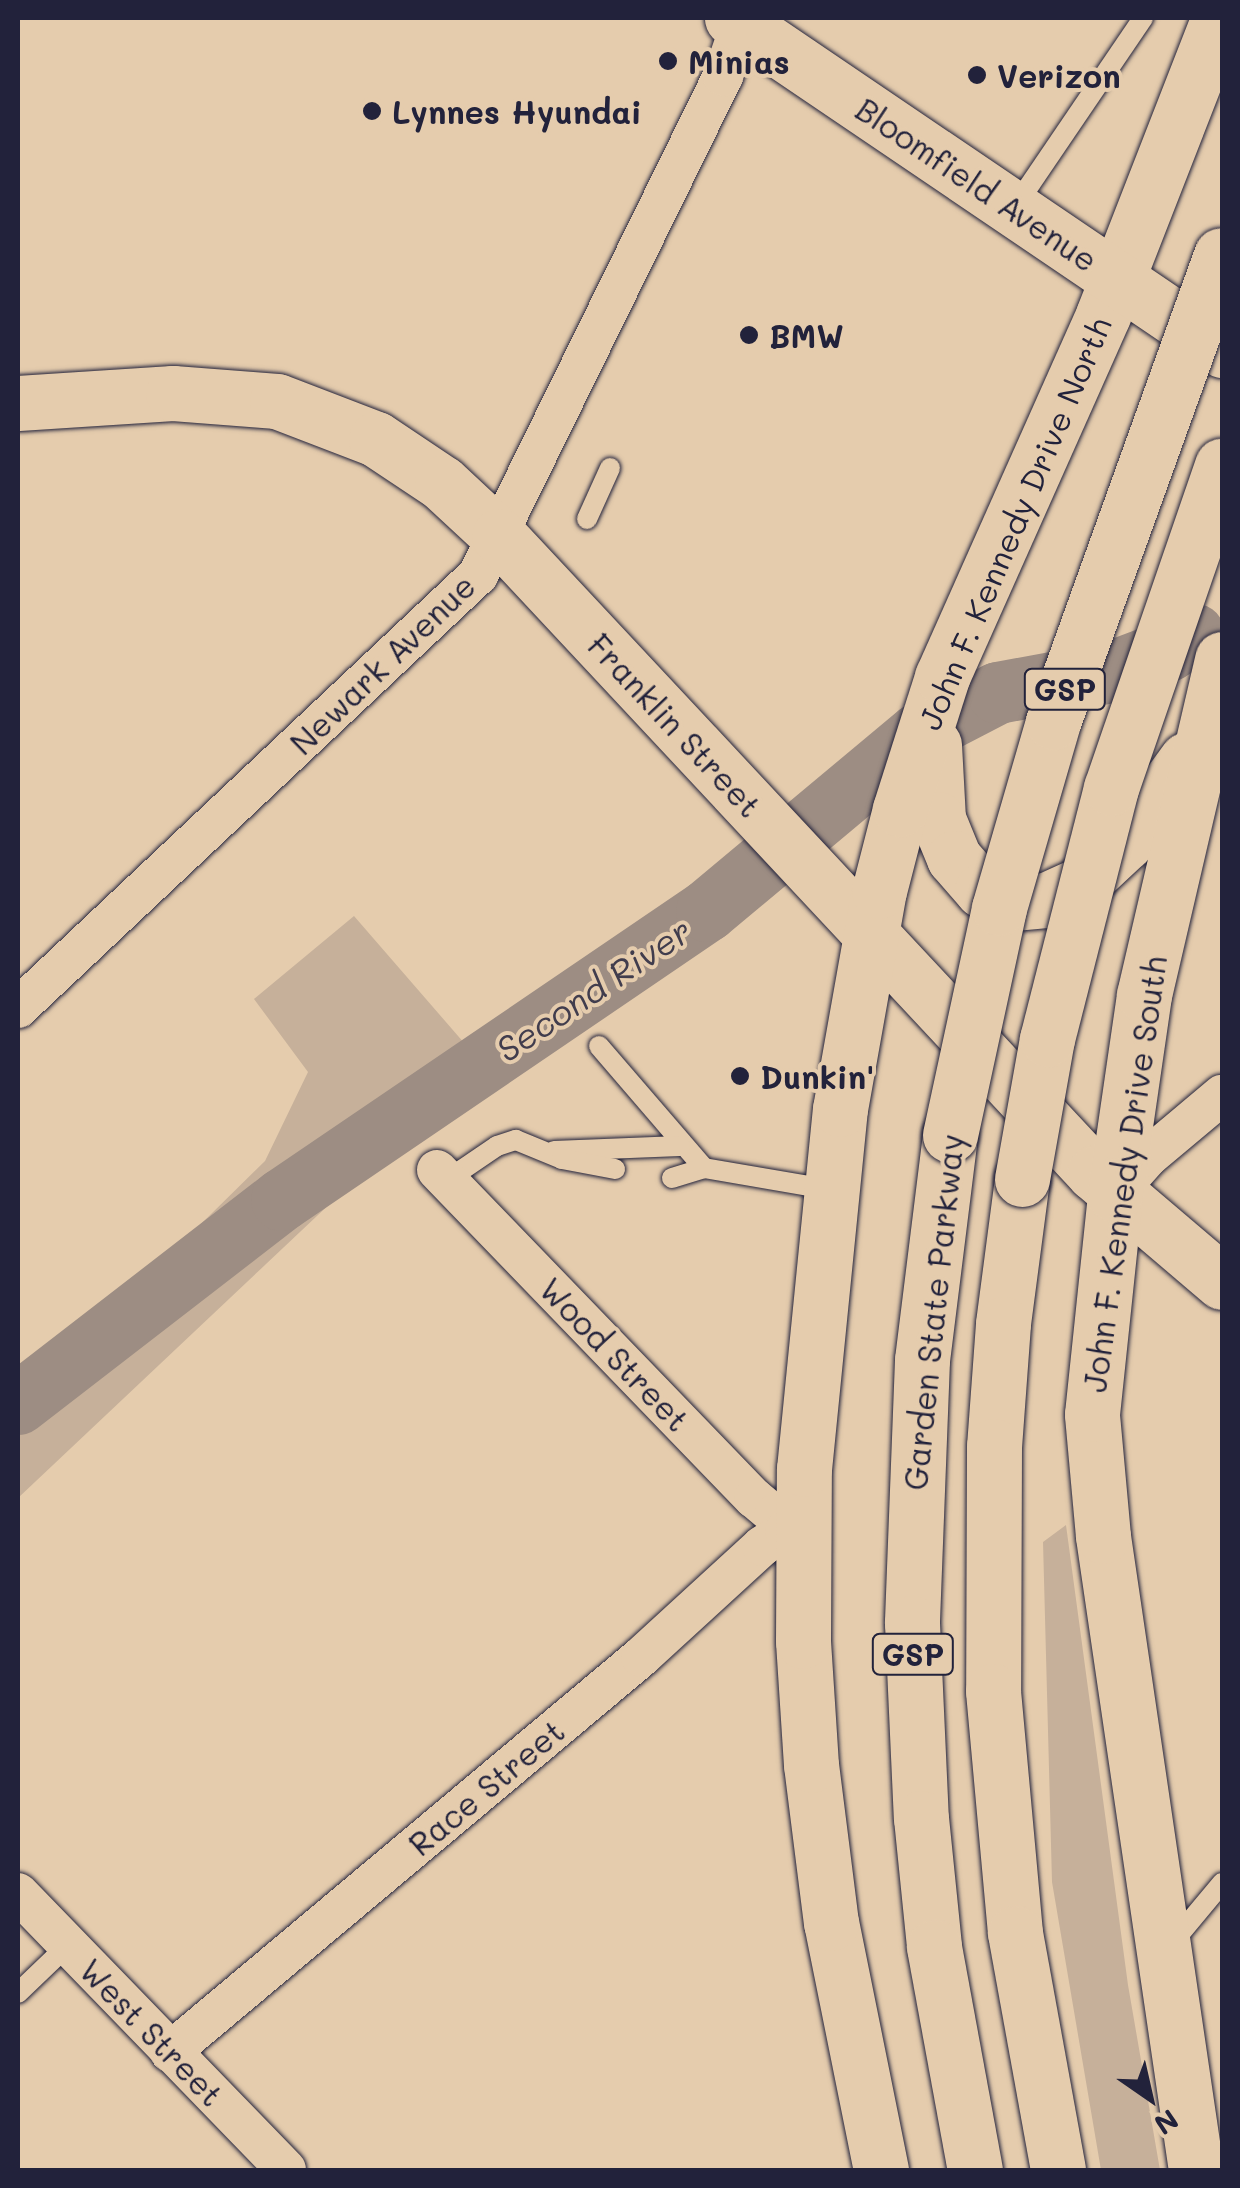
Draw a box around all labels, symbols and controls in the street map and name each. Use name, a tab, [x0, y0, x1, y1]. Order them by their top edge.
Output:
place label: Minias	[688, 42, 790, 80]
marker: Minias	[657, 50, 679, 72]
place label: Verizon	[997, 56, 1121, 94]
marker: Verizon	[966, 64, 988, 86]
street label: Bloomfield Avenue	[849, 89, 1105, 279]
place label: Lynnes Hyundai	[392, 92, 642, 130]
marker: Lynnes Hyundai	[361, 100, 383, 122]
street label: John F. Kennedy Drive North	[910, 311, 1118, 735]
place label: BMW	[769, 316, 844, 354]
marker: BMW	[738, 324, 760, 346]
street label: Newark Avenue	[282, 566, 482, 762]
street label: Franklin Street	[580, 626, 770, 824]
road number: GSP	[1022, 664, 1108, 714]
water label: Second River	[487, 908, 699, 1070]
street label: John F. Kennedy Drive South	[1074, 953, 1174, 1395]
place label: Dunkin'	[760, 1057, 875, 1095]
marker: Dunkin'	[729, 1065, 751, 1087]
street label: Garden State Parkway	[895, 1132, 971, 1492]
street label: Wood Street	[532, 1269, 698, 1439]
road number: GSP	[870, 1629, 956, 1679]
street label: Race Street	[400, 1711, 572, 1863]
street label: West Street	[72, 1950, 232, 2114]
north arrow	[1100, 2048, 1200, 2148]
text: N	[1148, 2102, 1186, 2144]

